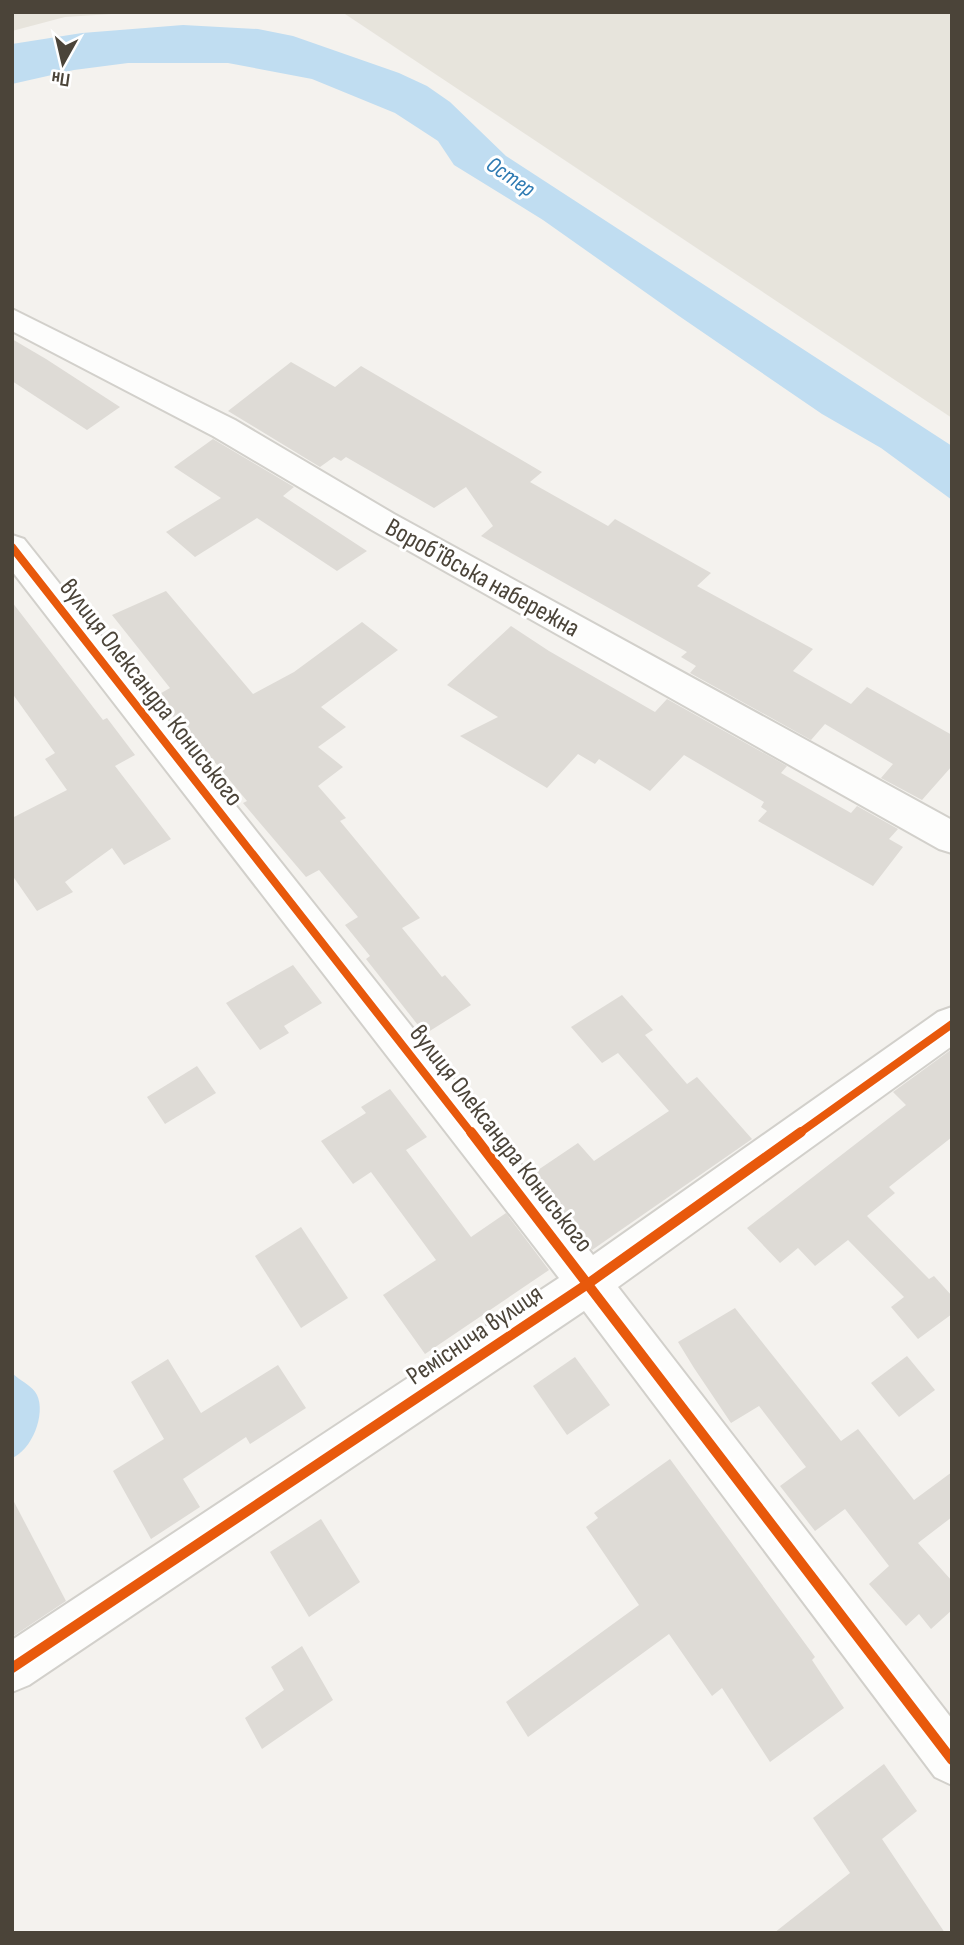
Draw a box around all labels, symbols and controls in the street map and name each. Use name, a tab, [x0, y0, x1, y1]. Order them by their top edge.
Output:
north arrow	[28, 28, 98, 98]
text: Пн	[50, 66, 72, 91]
water label: Остер	[481, 150, 541, 204]
street label: Воробʼївська набережна	[380, 512, 585, 644]
street label: вулиця Олександра Кониського	[52, 573, 249, 813]
street label: вулиця Олександра Кониського	[402, 1019, 599, 1259]
street label: Реміснича вулиця	[401, 1278, 549, 1392]

